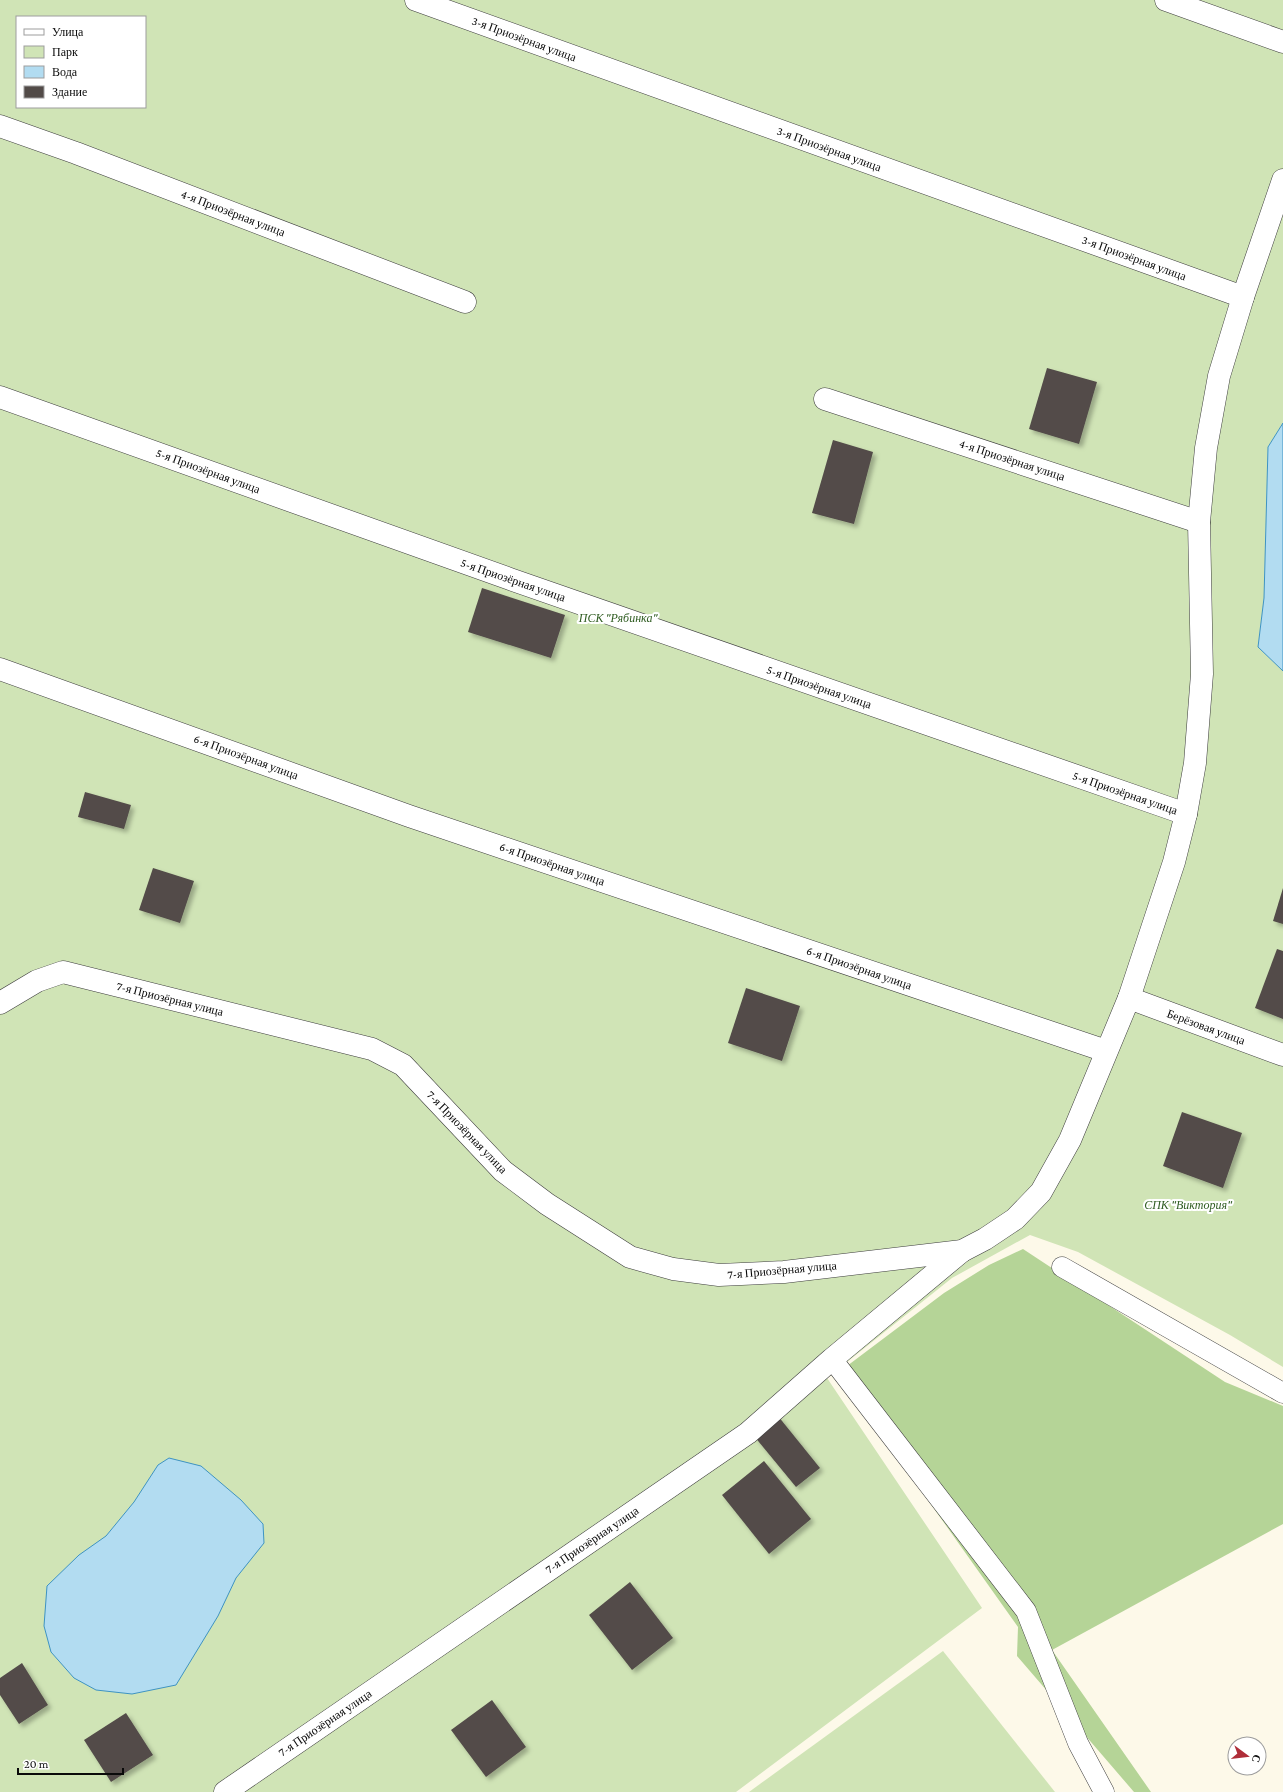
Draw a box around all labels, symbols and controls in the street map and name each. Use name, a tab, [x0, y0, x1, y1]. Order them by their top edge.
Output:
street label: 3-я Приозёрная улица	[470, 14, 579, 65]
legend	[16, 16, 146, 108]
text: Улица	[52, 25, 84, 39]
text: Парк	[52, 45, 78, 59]
text: Вода	[52, 65, 78, 79]
text: Здание	[52, 85, 87, 99]
street label: 3-я Приозёрная улица	[775, 124, 884, 175]
street label: 4-я Приозёрная улица	[179, 187, 288, 240]
street label: 3-я Приозёрная улица	[1080, 233, 1189, 284]
street label: 4-я Приозёрная улица	[957, 436, 1067, 484]
street label: 5-я Приозёрная улица	[154, 446, 263, 497]
street label: 5-я Приозёрная улица	[459, 555, 568, 605]
park label: ПСК "Рябинка"	[578, 611, 658, 625]
street label: 5-я Приозёрная улица	[765, 662, 874, 712]
street label: 6-я Приозёрная улица	[192, 732, 301, 783]
street label: 5-я Приозёрная улица	[1071, 768, 1180, 818]
street label: 6-я Приозёрная улица	[497, 839, 607, 889]
street label: 6-я Приозёрная улица	[804, 943, 914, 993]
street label: 7-я Приозёрная улица	[115, 979, 226, 1019]
street label: Берёзовая улица	[1165, 1006, 1248, 1048]
street label: 7-я Приозёрная улица	[424, 1088, 511, 1177]
park label: СПК "Виктория"	[1144, 1198, 1233, 1212]
street label: 7-я Приозёрная улица	[727, 1258, 838, 1282]
street label: 7-я Приозёрная улица	[543, 1503, 642, 1576]
street label: 7-я Приозёрная улица	[276, 1686, 375, 1759]
north arrow	[1227, 1736, 1267, 1776]
scale bar	[18, 1750, 123, 1776]
text: С	[1250, 1753, 1263, 1764]
text: 20 m	[24, 1757, 49, 1771]

